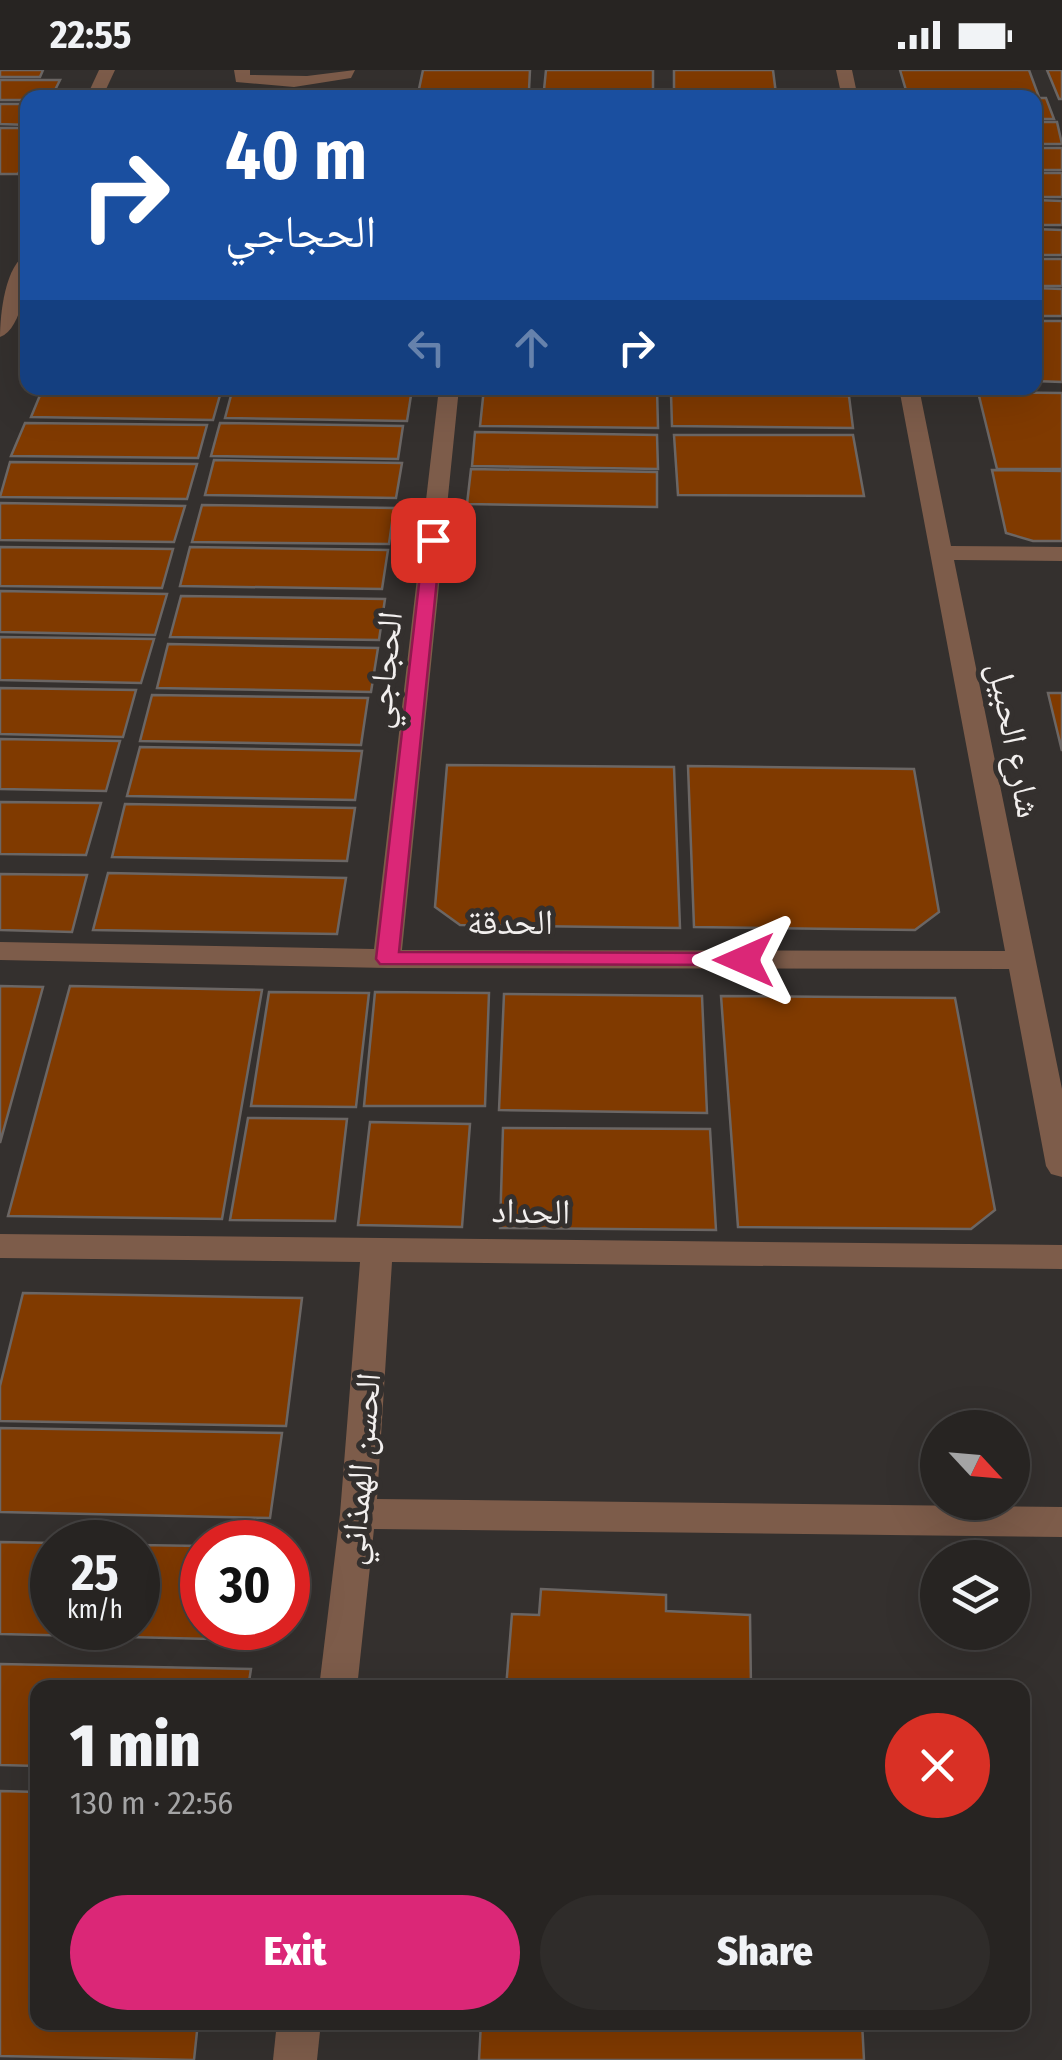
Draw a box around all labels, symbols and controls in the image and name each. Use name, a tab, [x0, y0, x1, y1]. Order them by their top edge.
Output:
text: 22:55	[50, 12, 131, 58]
text: 40 m	[225, 114, 367, 198]
icon: right	[60, 130, 190, 260]
text: الحجاجي	[225, 205, 376, 259]
icon: left	[399, 320, 454, 375]
icon: ahead	[504, 320, 559, 375]
icon: right	[609, 320, 664, 375]
pin	[391, 498, 476, 583]
icon: arrive	[406, 513, 461, 568]
street label: الحجاجي	[357, 609, 418, 731]
street label: شارع الحبيل	[978, 659, 1051, 821]
street label: الحدقة	[467, 901, 553, 943]
position arrow	[692, 908, 796, 1012]
street label: الحداد	[491, 1189, 571, 1233]
street label: الحسن الهمذاني	[331, 1371, 396, 1568]
north arrow	[920, 1410, 1030, 1520]
map controls	[920, 1410, 1030, 1650]
speed limit sign: 30	[180, 1520, 310, 1650]
button: layers	[920, 1540, 1030, 1650]
text: 25	[71, 1543, 119, 1603]
text: km/h	[67, 1595, 123, 1625]
text: 1 min	[70, 1710, 201, 1782]
button: close	[885, 1713, 990, 1818]
text: 130 m · 22:56	[70, 1784, 233, 1822]
button: Exit	[70, 1895, 520, 2010]
button: Share	[540, 1895, 990, 2010]

